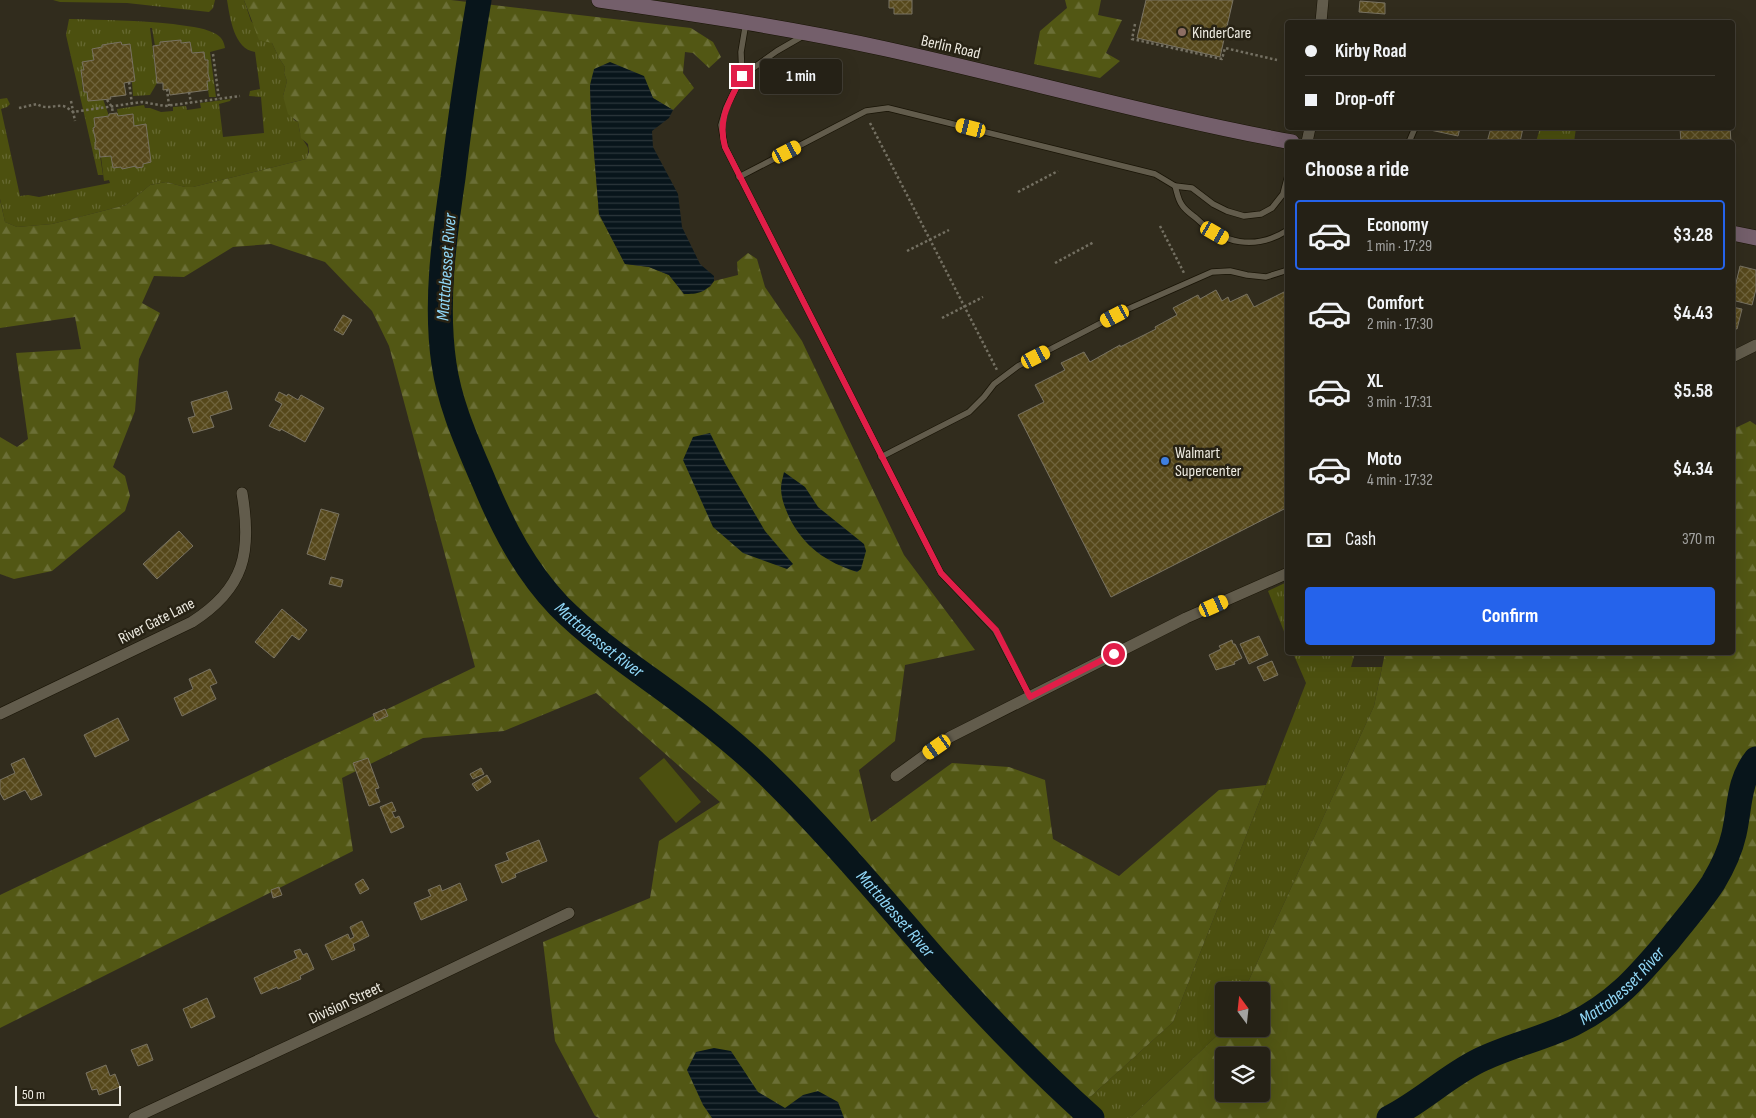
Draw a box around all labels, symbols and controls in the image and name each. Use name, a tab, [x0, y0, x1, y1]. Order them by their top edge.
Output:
place label: KinderCare	[1192, 24, 1251, 43]
marker: KinderCare	[1176, 26, 1188, 38]
street label: Berlin Road	[919, 31, 982, 64]
text: Kirby Road	[1335, 40, 1407, 63]
callout: 1 min	[760, 58, 842, 94]
route end	[731, 65, 753, 87]
text: 1 min	[786, 67, 816, 86]
text: Drop-off	[1335, 88, 1395, 111]
car	[954, 117, 987, 139]
car	[770, 139, 803, 165]
text: Choose a ride	[1305, 156, 1409, 183]
water label: Mattabesset River	[432, 212, 461, 322]
icon: car	[1307, 213, 1352, 258]
text: Economy	[1367, 214, 1429, 237]
car	[1198, 219, 1231, 247]
text: $3.28	[1673, 224, 1713, 247]
text: 1 min · 17:29	[1367, 237, 1432, 256]
icon: car	[1307, 291, 1352, 336]
text: Comfort	[1367, 292, 1424, 315]
car	[1098, 302, 1131, 330]
text: $4.43	[1673, 302, 1713, 325]
text: 2 min · 17:30	[1367, 315, 1433, 334]
car	[1019, 344, 1052, 370]
icon: car	[1307, 369, 1352, 414]
text: XL	[1367, 370, 1383, 393]
text: $5.58	[1673, 380, 1713, 403]
text: 3 min · 17:31	[1367, 393, 1432, 412]
place label: Walmart Supercenter	[1175, 444, 1242, 481]
icon: car	[1307, 447, 1352, 492]
text: Moto	[1367, 448, 1402, 471]
marker: Walmart Supercenter	[1159, 455, 1171, 467]
text: $4.34	[1673, 458, 1713, 481]
text: 4 min · 17:32	[1367, 471, 1433, 490]
icon: cash	[1305, 526, 1333, 554]
text: Cash	[1345, 528, 1376, 551]
text: 370 m	[1682, 530, 1715, 549]
button: Confirm	[1305, 587, 1715, 645]
car	[1197, 593, 1230, 619]
street label: River Gate Lane	[115, 594, 198, 649]
water label: Mattabesset River	[550, 598, 648, 683]
route start	[1103, 643, 1125, 665]
car	[920, 732, 953, 762]
water label: Mattabesset River	[852, 866, 939, 962]
water label: Mattabesset River	[1575, 942, 1670, 1030]
street label: Division Street	[306, 978, 385, 1029]
north arrow	[1215, 982, 1270, 1038]
map controls	[1215, 982, 1270, 1102]
button: layers	[1215, 1047, 1270, 1102]
scale bar	[15, 1083, 121, 1106]
text: 50 m	[22, 1086, 45, 1103]

